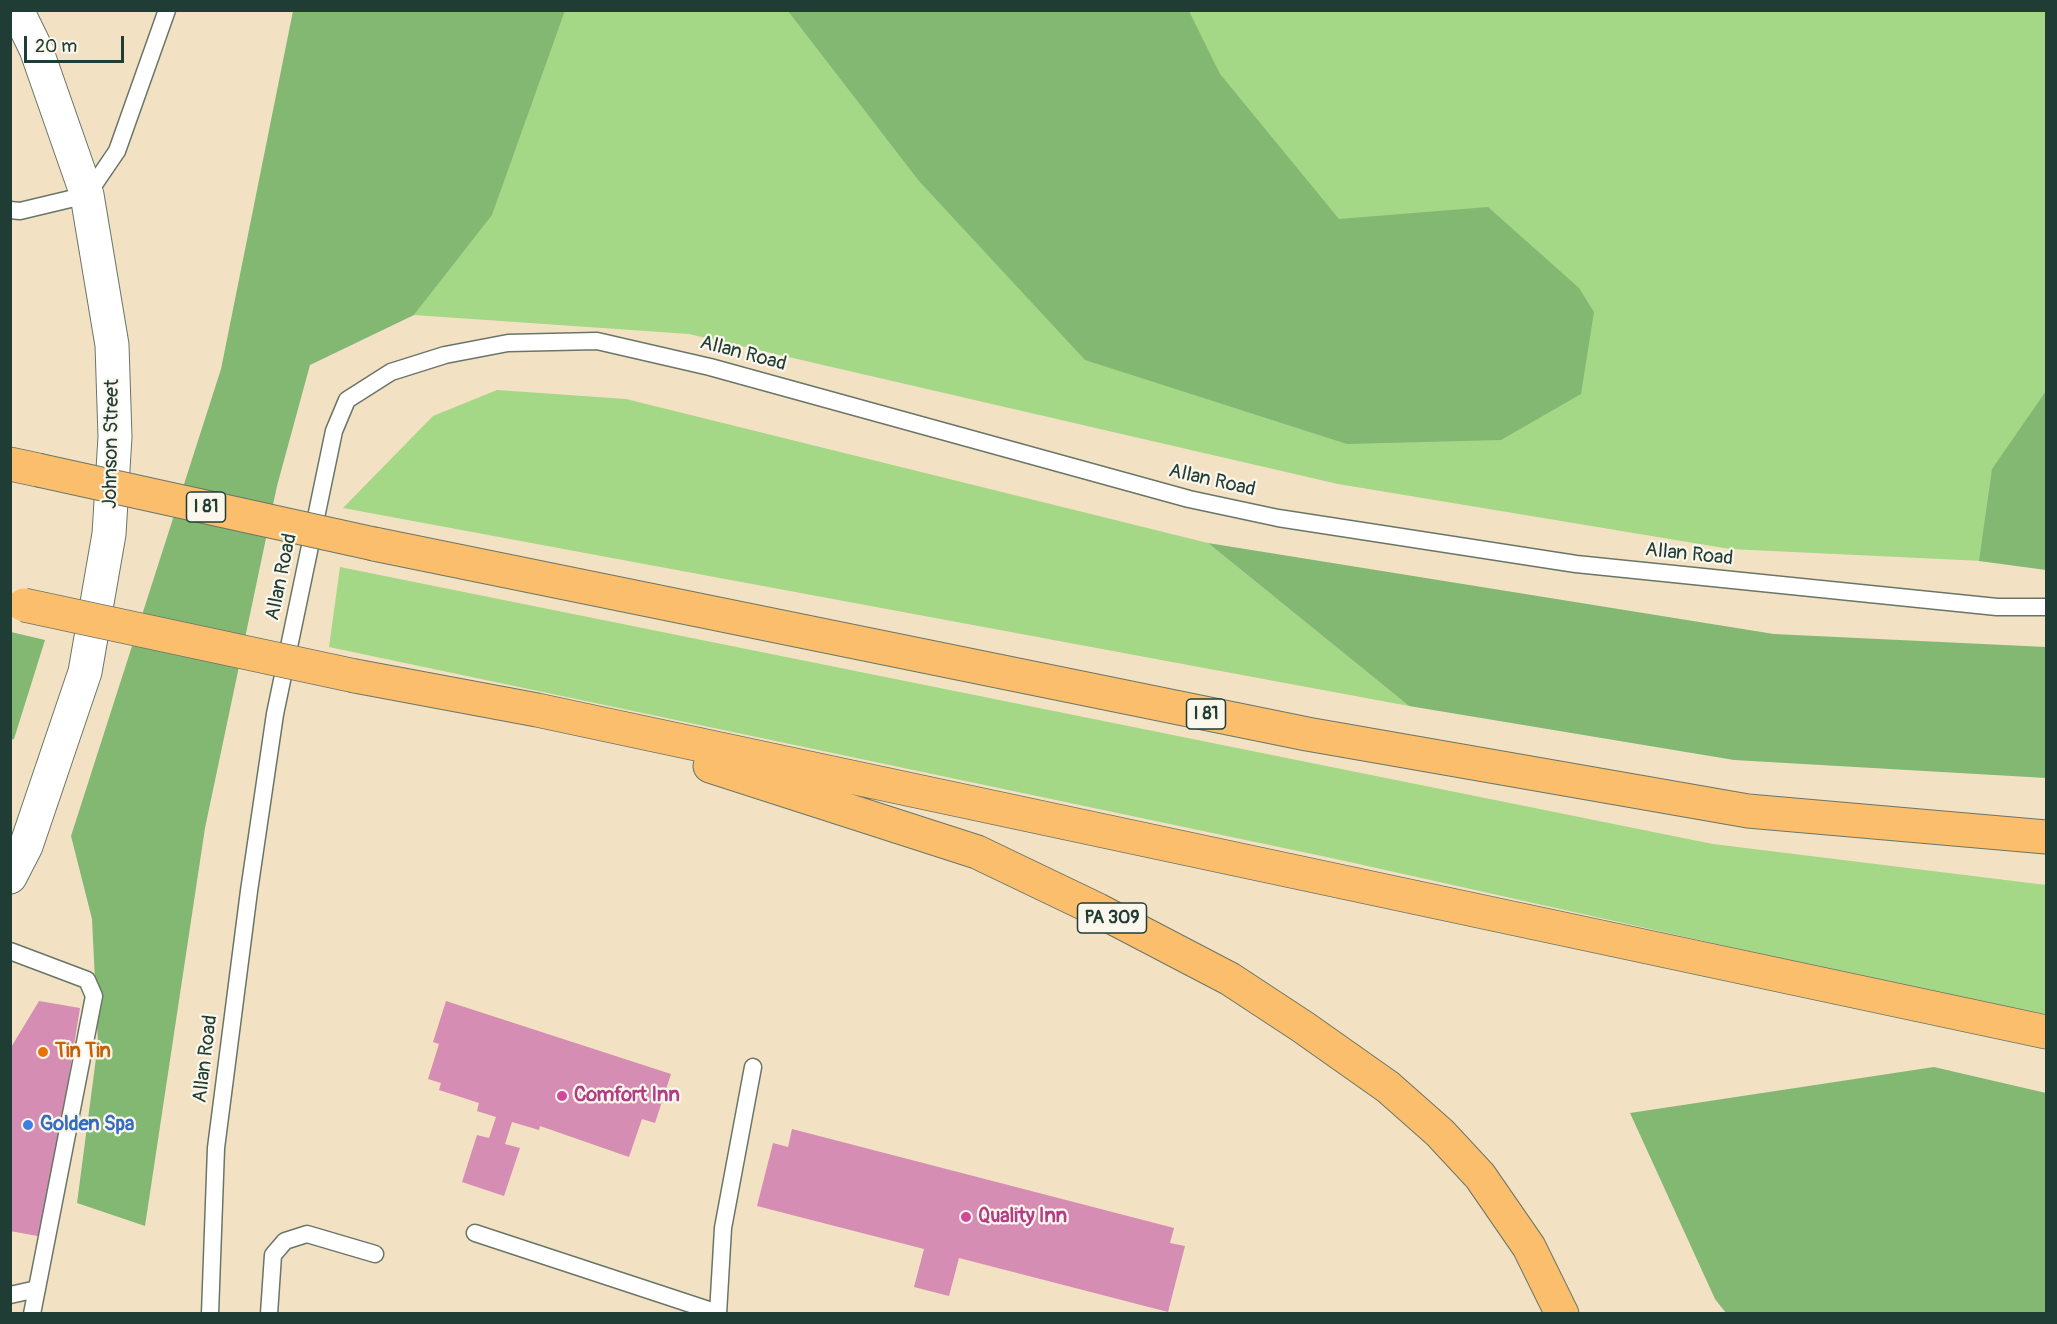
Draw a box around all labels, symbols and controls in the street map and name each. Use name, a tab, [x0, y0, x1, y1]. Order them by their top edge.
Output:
scale bar	[27, 24, 128, 62]
text: 20 m	[35, 35, 77, 58]
street label: Allan Road	[697, 331, 789, 377]
street label: Johnson Street	[99, 379, 125, 509]
street label: Allan Road	[1166, 459, 1258, 503]
road number: I 81	[186, 492, 226, 522]
street label: Allan Road	[261, 531, 303, 623]
street label: Allan Road	[1644, 538, 1734, 572]
road number: I 81	[1186, 699, 1226, 729]
road number: PA 309	[1078, 903, 1146, 933]
street label: Allan Road	[189, 1014, 223, 1104]
place label: Tin Tin	[55, 1040, 111, 1064]
marker: Tin Tin	[36, 1045, 50, 1059]
place label: Comfort Inn	[574, 1084, 680, 1108]
marker: Comfort Inn	[555, 1089, 569, 1103]
place label: Golden Spa	[40, 1113, 134, 1137]
marker: Golden Spa	[21, 1118, 35, 1132]
place label: Quality Inn	[978, 1205, 1067, 1229]
marker: Quality Inn	[959, 1210, 973, 1224]

